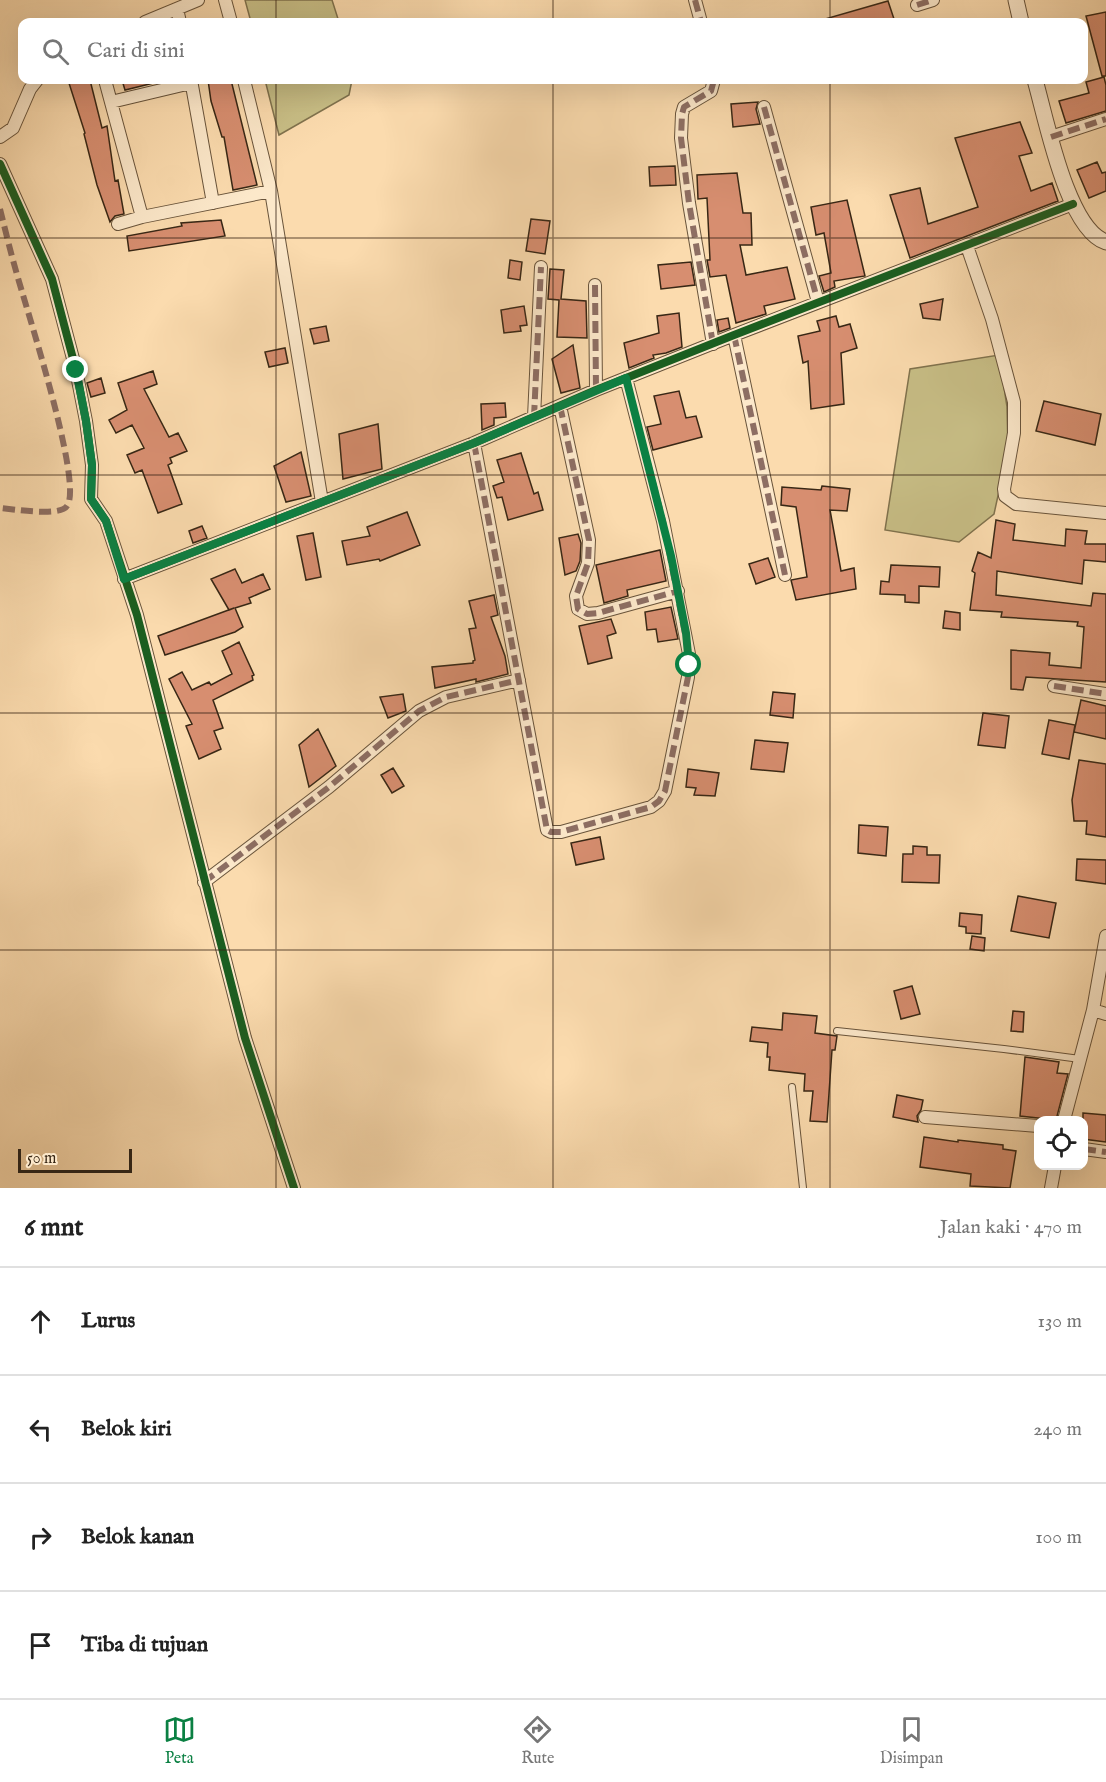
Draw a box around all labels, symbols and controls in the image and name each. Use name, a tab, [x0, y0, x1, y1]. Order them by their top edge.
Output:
search box	[18, 18, 1088, 84]
icon: search	[39, 35, 72, 68]
text: Cari di sini	[87, 37, 185, 65]
route end	[62, 356, 88, 382]
route start	[675, 651, 701, 677]
map controls	[1034, 1116, 1088, 1170]
button: locate	[1034, 1116, 1088, 1170]
scale bar	[18, 1146, 132, 1174]
text: 50 m	[27, 1149, 56, 1169]
text: 6 mnt	[24, 1211, 83, 1244]
text: Jalan kaki · 470 m	[940, 1215, 1082, 1240]
icon: ahead	[24, 1305, 57, 1338]
text: Lurus	[81, 1307, 135, 1335]
text: 130 m	[1037, 1309, 1082, 1334]
icon: left	[24, 1413, 57, 1446]
text: Belok kiri	[81, 1415, 172, 1443]
text: 240 m	[1033, 1417, 1082, 1442]
icon: right	[24, 1521, 57, 1554]
text: Belok kanan	[81, 1523, 194, 1551]
text: 100 m	[1035, 1525, 1082, 1550]
icon: arrive	[24, 1629, 57, 1662]
text: Tiba di tujuan	[81, 1631, 208, 1659]
tab: Peta	[163, 1713, 196, 1769]
tab: Rute	[521, 1713, 554, 1769]
tab: Disimpan	[880, 1713, 943, 1769]

